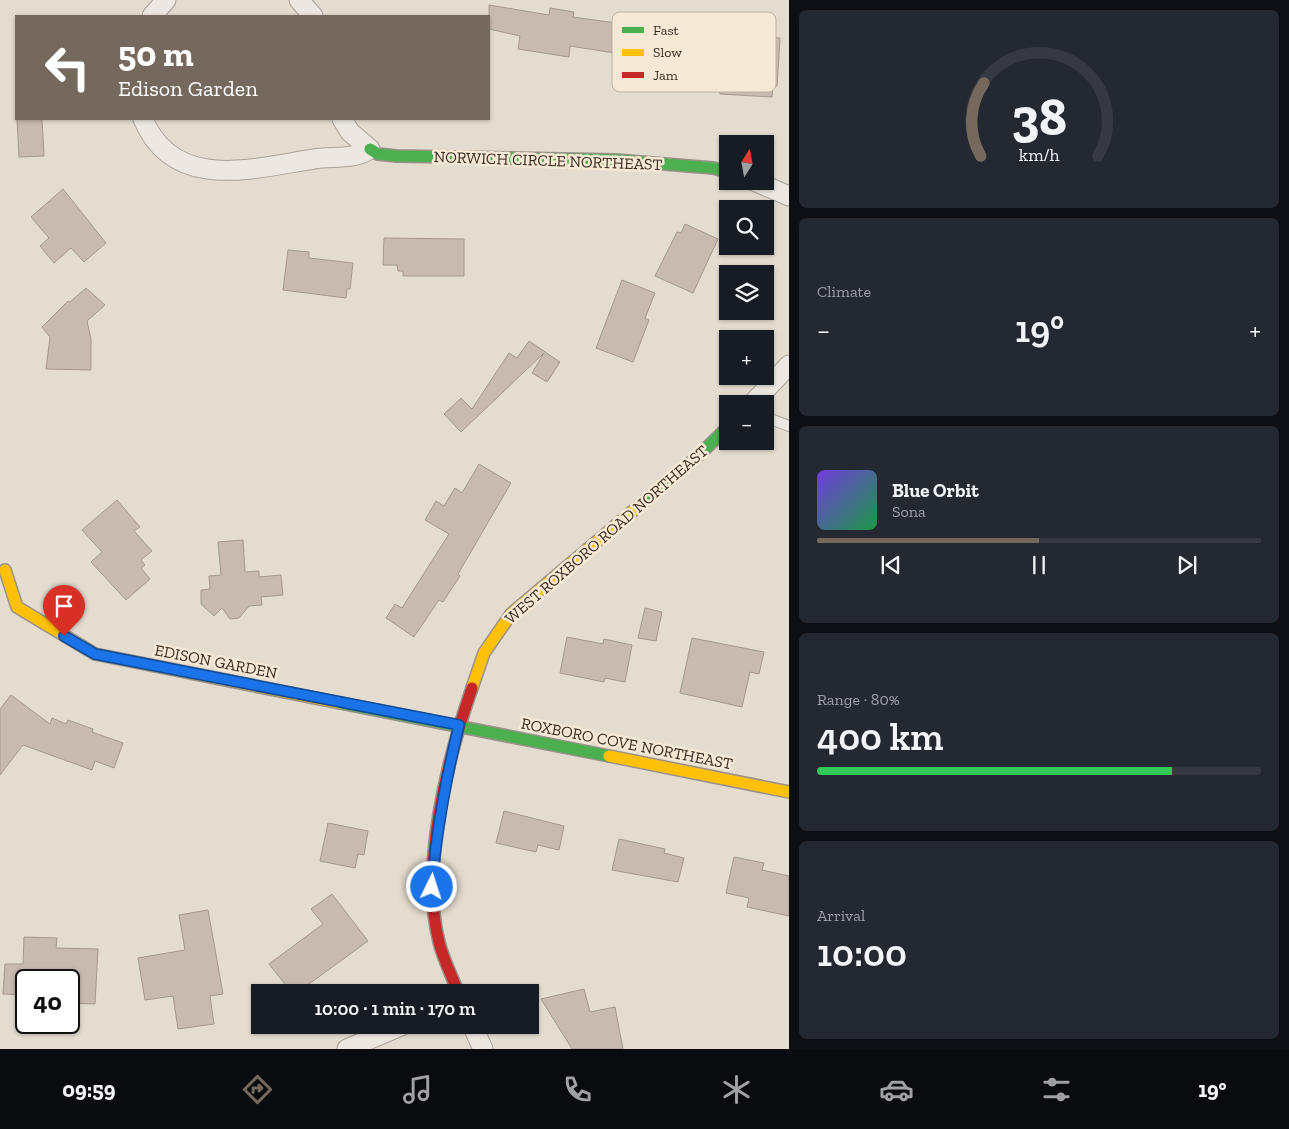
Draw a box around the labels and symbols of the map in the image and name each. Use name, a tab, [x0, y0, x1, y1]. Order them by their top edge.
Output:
legend	[612, 12, 776, 92]
text: Fast	[653, 22, 680, 39]
text: Slow	[653, 44, 682, 61]
text: Jam	[653, 67, 678, 84]
north arrow	[719, 135, 774, 190]
street label: NORWICH CIRCLE NORTHEAST	[433, 147, 663, 174]
street label: WEST ROXBORO ROAD NORTHEAST	[501, 441, 712, 628]
pin	[43, 585, 85, 636]
street label: EDISON GARDEN	[153, 640, 279, 683]
street label: ROXBORO COVE NORTHEAST	[519, 714, 734, 773]
position arrow	[405, 860, 457, 912]
speed limit sign: 40	[15, 969, 80, 1034]

